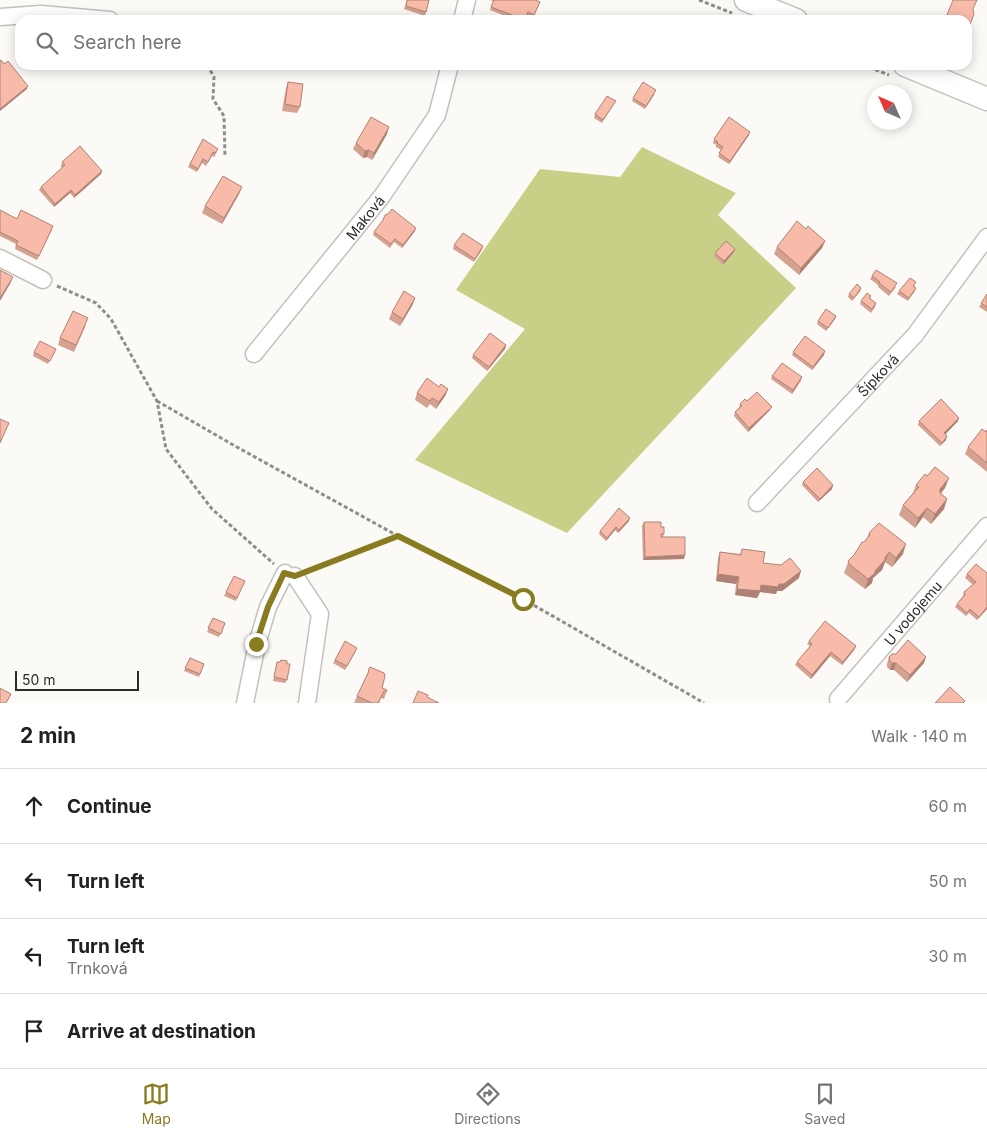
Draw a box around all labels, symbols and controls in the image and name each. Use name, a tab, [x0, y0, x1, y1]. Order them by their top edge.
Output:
search box	[15, 15, 972, 70]
icon: search	[33, 29, 61, 57]
text: Search here	[73, 31, 182, 54]
north arrow	[867, 85, 912, 130]
street label: Maková	[342, 192, 388, 243]
street label: Šípková	[854, 350, 902, 400]
street label: U vodojemu	[880, 577, 945, 648]
route start	[512, 588, 535, 611]
route end	[245, 633, 268, 656]
scale bar	[15, 668, 139, 691]
text: 50 m	[22, 671, 56, 688]
text: 2 min	[20, 723, 76, 748]
text: Walk · 140 m	[871, 726, 967, 746]
icon: ahead	[20, 792, 48, 820]
text: Continue	[67, 795, 152, 818]
text: 60 m	[928, 796, 967, 816]
icon: left	[20, 867, 48, 895]
text: Turn left	[67, 870, 145, 893]
text: 50 m	[929, 871, 967, 891]
text: Turn left	[67, 935, 145, 958]
icon: left	[20, 942, 48, 970]
text: 30 m	[929, 946, 967, 966]
text: Trnková	[67, 958, 128, 978]
icon: arrive	[20, 1017, 48, 1045]
text: Arrive at destination	[67, 1020, 256, 1043]
tab: Map	[142, 1080, 171, 1127]
tab: Directions	[454, 1080, 521, 1127]
tab: Saved	[804, 1080, 845, 1127]

